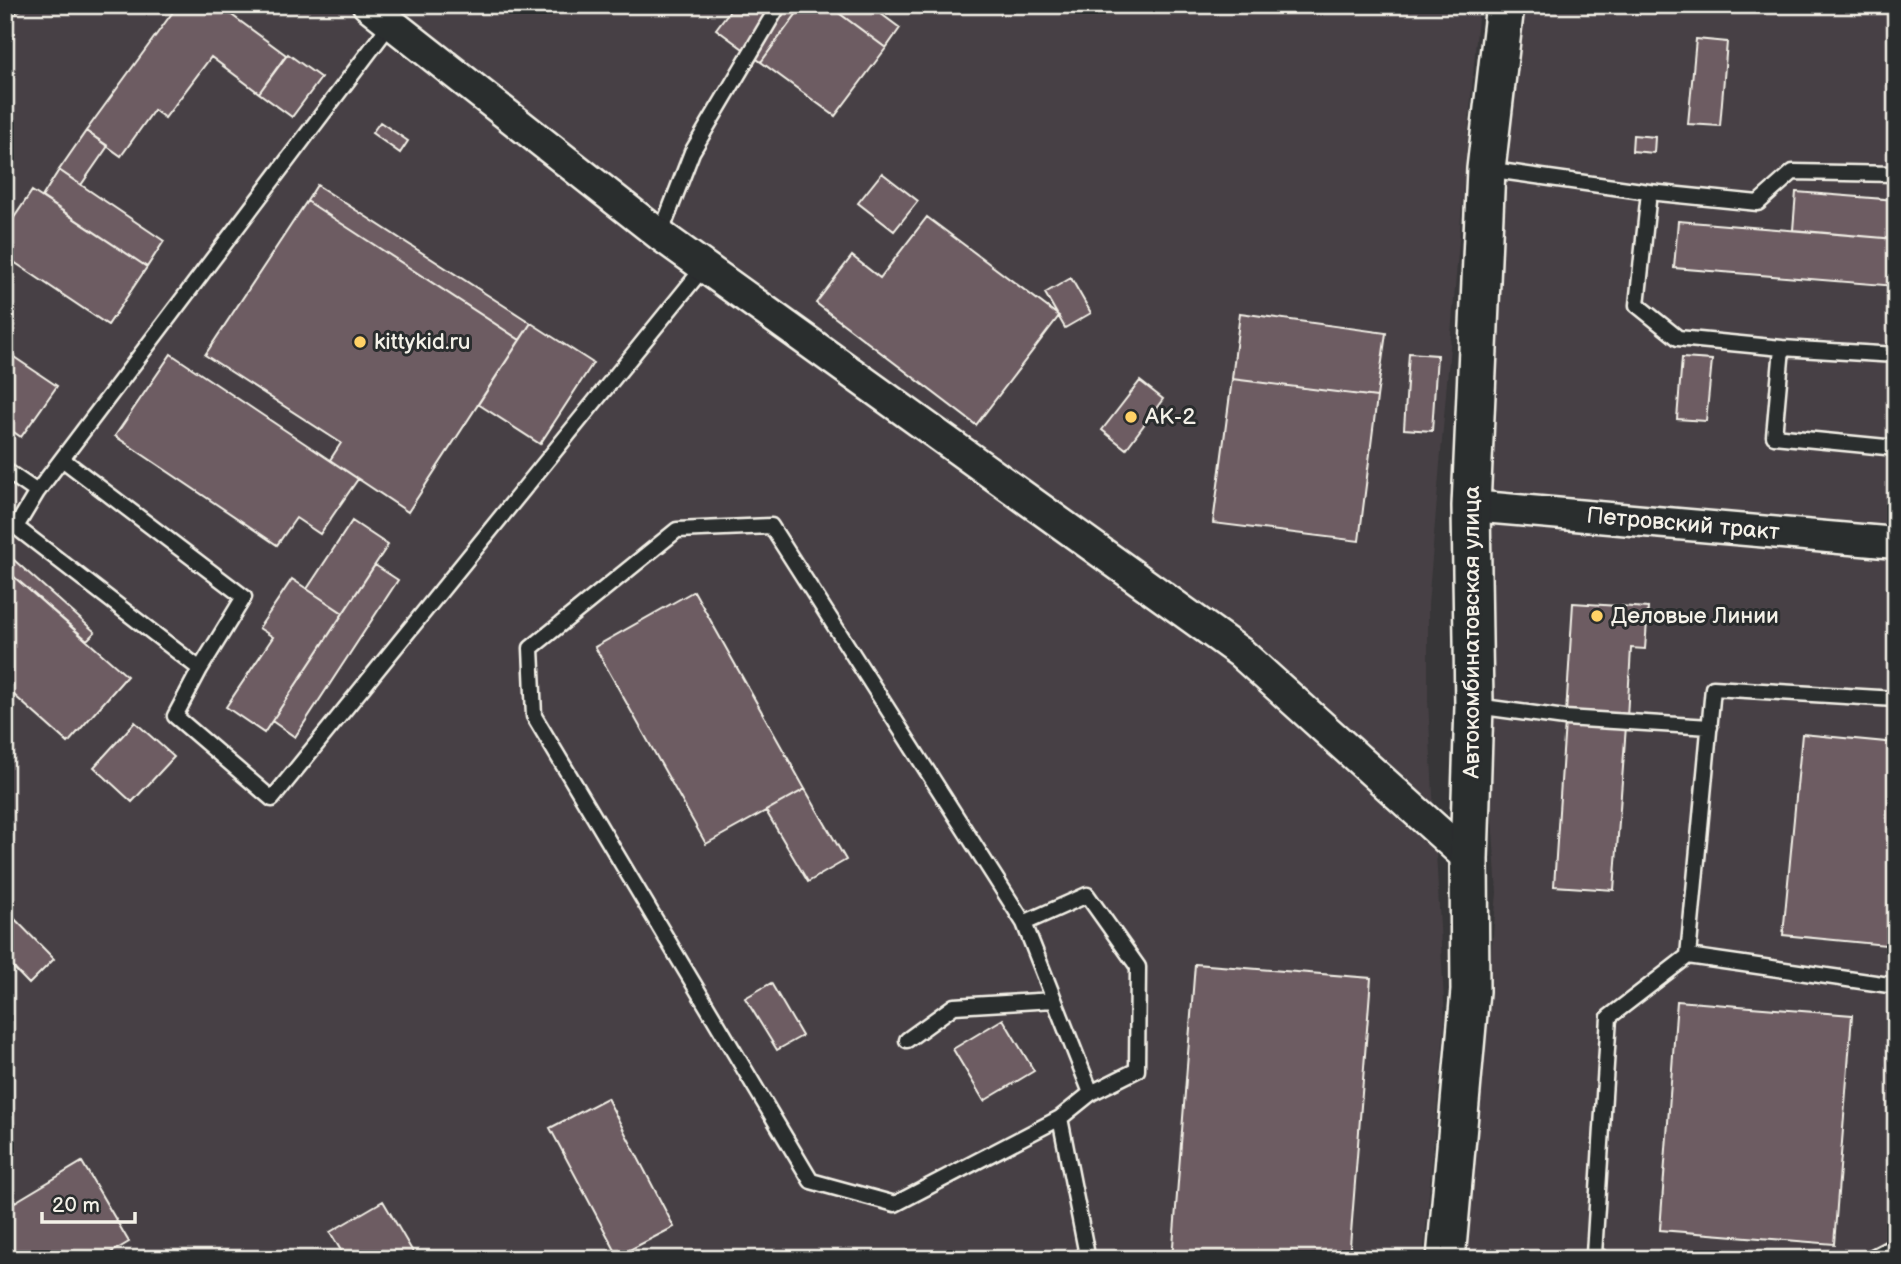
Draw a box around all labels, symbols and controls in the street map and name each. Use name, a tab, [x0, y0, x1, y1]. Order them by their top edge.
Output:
place label: kittykid.ru	[374, 328, 471, 356]
marker: kittykid.ru	[352, 334, 368, 350]
place label: АК-2	[1144, 403, 1196, 431]
marker: АК-2	[1123, 409, 1139, 425]
street label: Автокомбинатовская улица	[1458, 485, 1486, 779]
street label: Петровский тракт	[1585, 502, 1781, 546]
place label: Деловые Линии	[1611, 602, 1779, 630]
marker: Деловые Линии	[1589, 608, 1605, 624]
scale bar	[42, 1180, 135, 1224]
text: 20 m	[52, 1193, 100, 1218]

